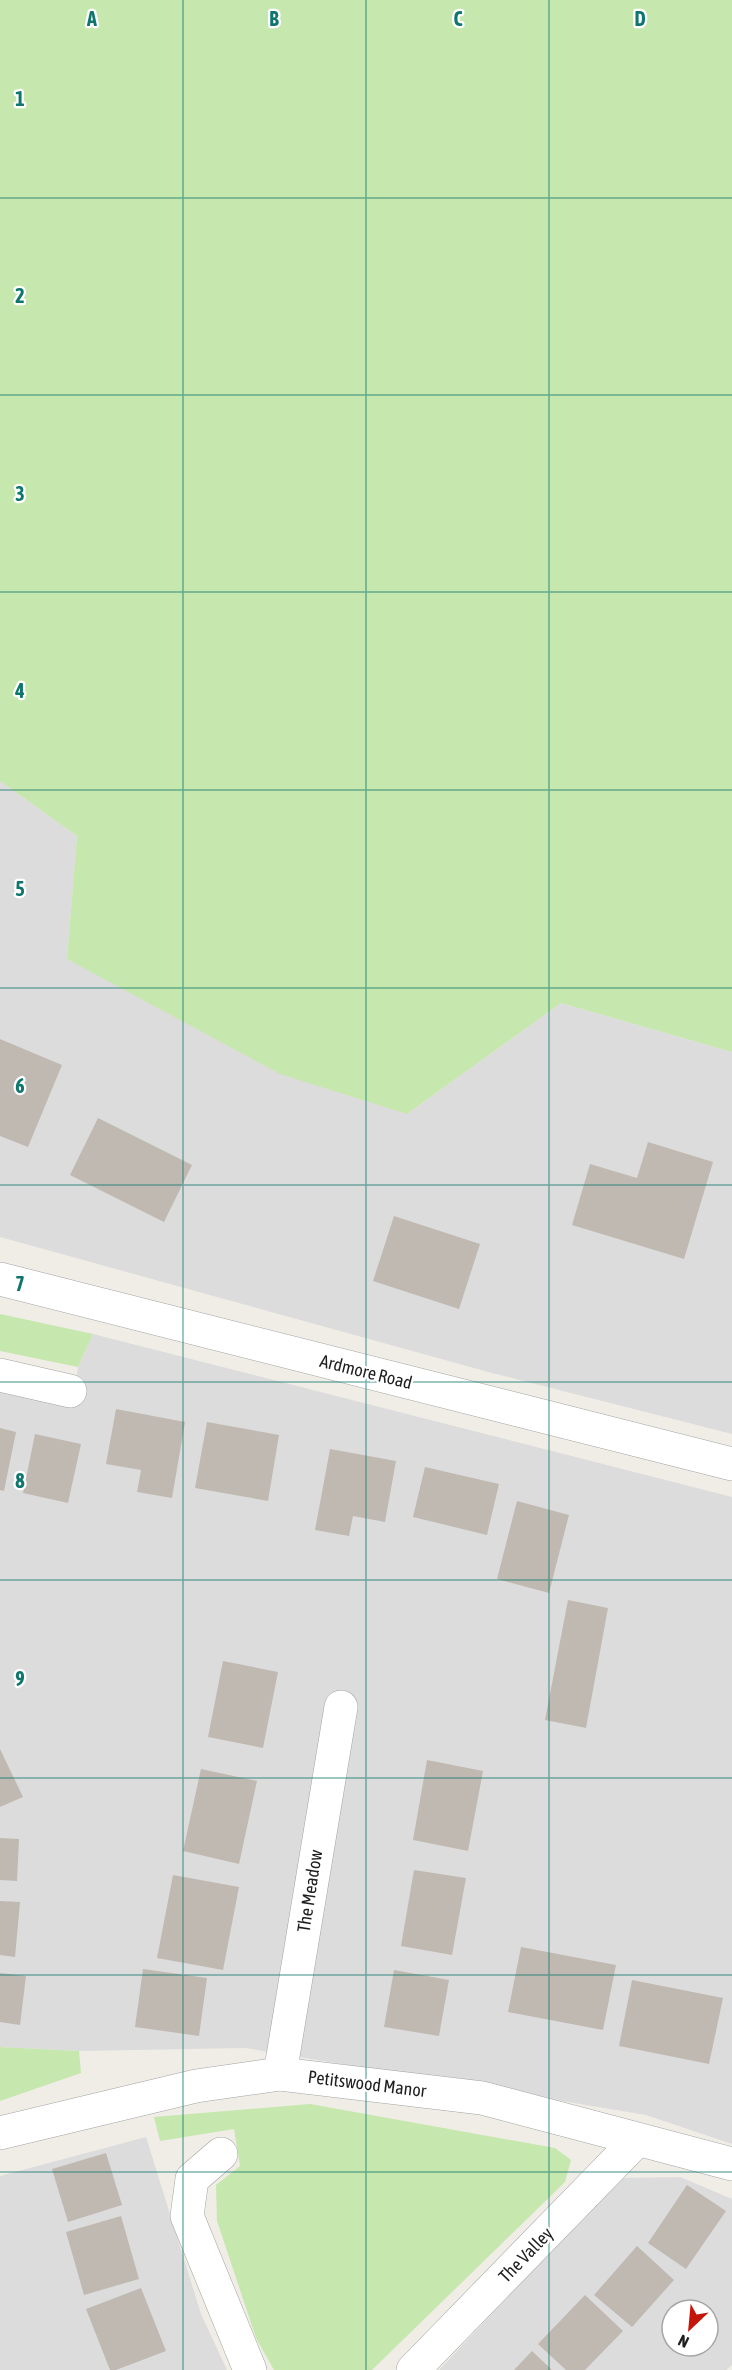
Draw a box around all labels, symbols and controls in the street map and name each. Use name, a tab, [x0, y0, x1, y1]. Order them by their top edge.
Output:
text: A	[86, 7, 97, 30]
text: B	[269, 7, 279, 30]
text: C	[454, 7, 463, 30]
text: D	[634, 7, 646, 30]
text: 1	[15, 87, 25, 110]
text: 2	[15, 284, 25, 307]
text: 3	[15, 482, 25, 505]
text: 4	[14, 679, 25, 702]
text: 5	[15, 877, 25, 900]
text: 6	[15, 1074, 25, 1097]
text: 7	[15, 1272, 25, 1295]
street label: Ardmore Road	[318, 1350, 414, 1393]
text: 8	[15, 1469, 25, 1492]
text: 9	[15, 1667, 25, 1690]
street label: The Meadow	[293, 1848, 326, 1934]
street label: Petitswood Manor	[307, 2066, 428, 2101]
street label: The Valley	[494, 2223, 557, 2287]
north arrow	[660, 2298, 720, 2358]
text: N	[675, 2331, 692, 2352]

